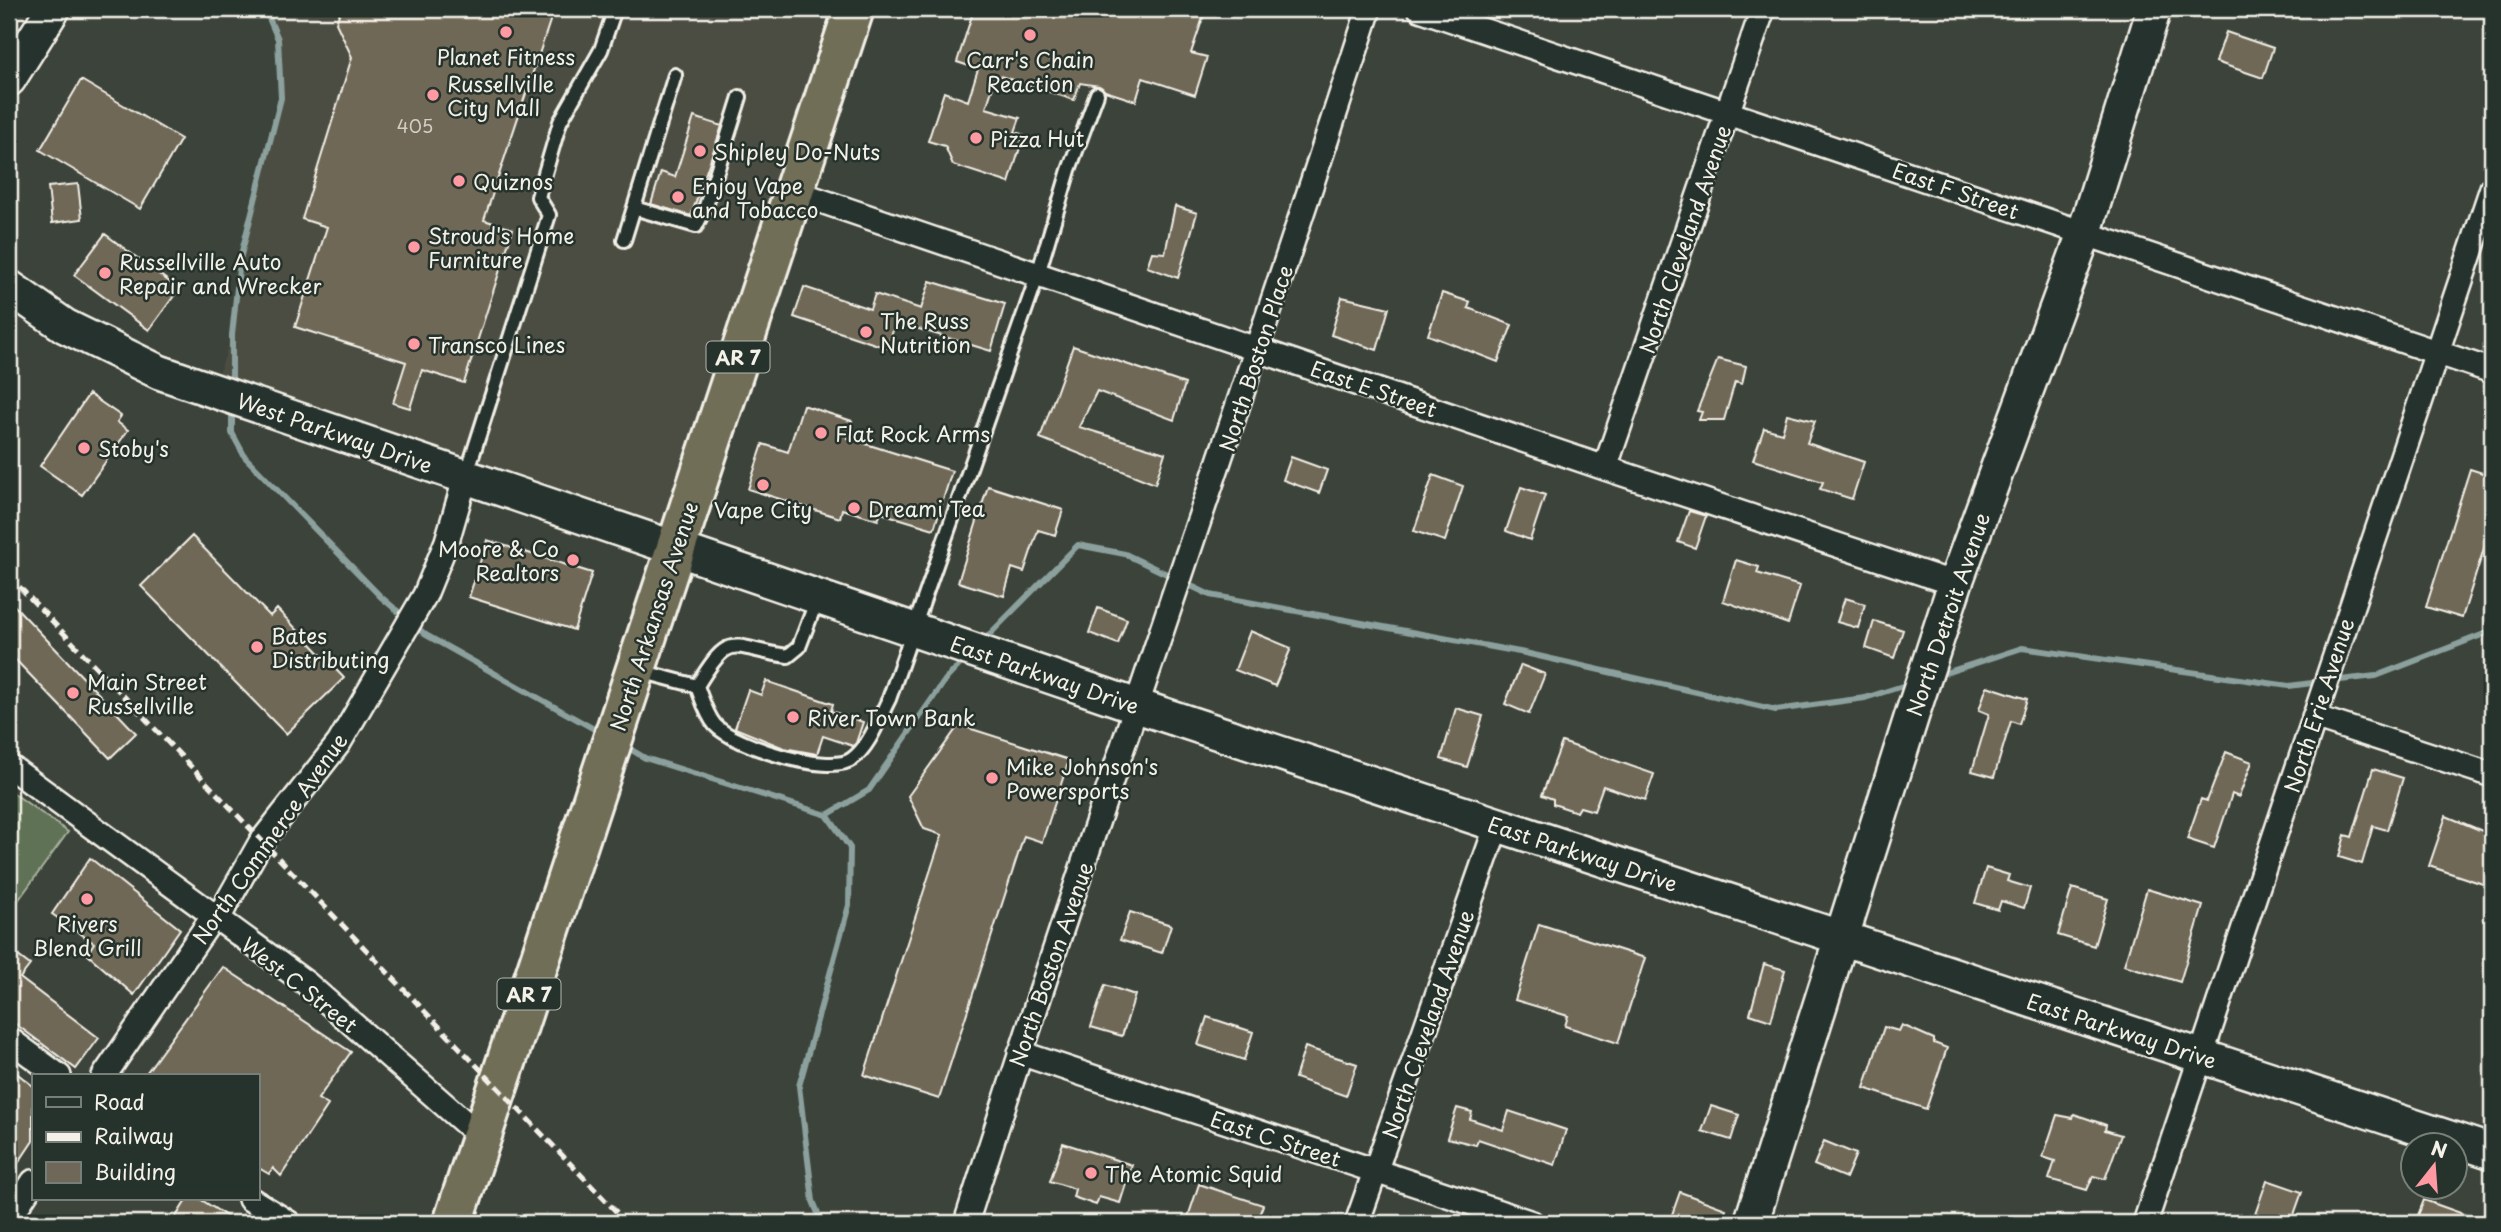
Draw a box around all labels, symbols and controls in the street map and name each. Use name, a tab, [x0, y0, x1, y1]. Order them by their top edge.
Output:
marker: Planet Fitness	[498, 24, 514, 40]
marker: Carr's Chain Reaction	[1022, 27, 1038, 43]
place label: Planet Fitness	[437, 40, 575, 72]
place label: Carr's Chain Reaction	[966, 43, 1094, 99]
place label: Russellville City Mall	[447, 67, 554, 123]
marker: Russellville City Mall	[425, 87, 441, 103]
house number: 405	[397, 112, 433, 139]
street label: North Cleveland Avenue	[1630, 120, 1738, 358]
place label: Pizza Hut	[990, 122, 1084, 154]
marker: Pizza Hut	[968, 130, 984, 146]
place label: Shipley Do-Nuts	[714, 135, 880, 167]
marker: Shipley Do-Nuts	[692, 143, 708, 159]
street label: East F Street	[1889, 153, 2023, 227]
place label: Quiznos	[473, 165, 553, 197]
place label: Enjoy Vape and Tobacco	[692, 169, 818, 225]
marker: Quiznos	[451, 173, 467, 189]
marker: Enjoy Vape and Tobacco	[670, 189, 686, 205]
place label: Stroud's Home Furniture	[428, 219, 574, 275]
marker: Stroud's Home Furniture	[406, 239, 422, 255]
place label: Russellville Auto Repair and Wrecker	[119, 245, 321, 301]
street label: North Boston Place	[1210, 261, 1300, 455]
marker: Russellville Auto Repair and Wrecker	[97, 265, 113, 281]
place label: The Russ Nutrition	[880, 304, 971, 360]
marker: The Russ Nutrition	[858, 324, 874, 340]
place label: Transco Lines	[428, 328, 565, 360]
marker: Transco Lines	[406, 336, 422, 352]
road number: AR 7	[706, 342, 770, 372]
street label: East E Street	[1307, 351, 1441, 425]
street label: West Parkway Drive	[233, 384, 437, 480]
place label: Flat Rock Arms	[835, 417, 990, 449]
marker: Flat Rock Arms	[813, 425, 829, 441]
place label: Stoby's	[98, 432, 169, 464]
marker: Stoby's	[76, 440, 92, 456]
marker: Vape City	[755, 477, 771, 493]
place label: Dreami Tea	[868, 492, 985, 524]
place label: Vape City	[714, 493, 812, 525]
street label: North Arkansas Avenue	[601, 497, 705, 735]
marker: Dreami Tea	[846, 500, 862, 516]
street label: North Detroit Avenue	[1897, 508, 1997, 720]
place label: Moore & Co Realtors	[438, 532, 559, 588]
marker: Moore & Co Realtors	[565, 552, 581, 568]
street label: North Erie Avenue	[2275, 614, 2361, 796]
place label: Bates Distributing	[271, 619, 390, 675]
street label: East Parkway Drive	[946, 627, 1144, 721]
marker: Bates Distributing	[249, 639, 265, 655]
place label: Main Street Russellville	[87, 665, 207, 721]
marker: Main Street Russellville	[65, 685, 81, 701]
place label: River Town Bank	[807, 701, 976, 733]
marker: River Town Bank	[785, 709, 801, 725]
street label: North Commerce Avenue	[184, 726, 354, 950]
place label: Mike Johnson's Powersports	[1006, 750, 1158, 806]
marker: Mike Johnson's Powersports	[984, 770, 1000, 786]
street label: East Parkway Drive	[1484, 807, 1682, 899]
street label: North Boston Avenue	[1000, 857, 1100, 1071]
marker: Rivers Blend Grill	[79, 891, 95, 907]
street label: North Cleveland Avenue	[1373, 905, 1481, 1143]
place label: Rivers Blend Grill	[32, 907, 142, 963]
street label: West C Street	[235, 928, 365, 1040]
road number: AR 7	[498, 978, 560, 1010]
street label: East Parkway Drive	[2023, 984, 2221, 1076]
legend	[32, 1074, 259, 1200]
text: Road	[94, 1085, 145, 1117]
street label: East C Street	[1207, 1102, 1345, 1174]
text: Railway	[94, 1119, 174, 1151]
north arrow	[2400, 1130, 2470, 1200]
text: N	[2428, 1133, 2451, 1164]
text: Building	[94, 1155, 176, 1187]
place label: The Atomic Squid	[1105, 1157, 1283, 1189]
marker: The Atomic Squid	[1083, 1165, 1099, 1181]

